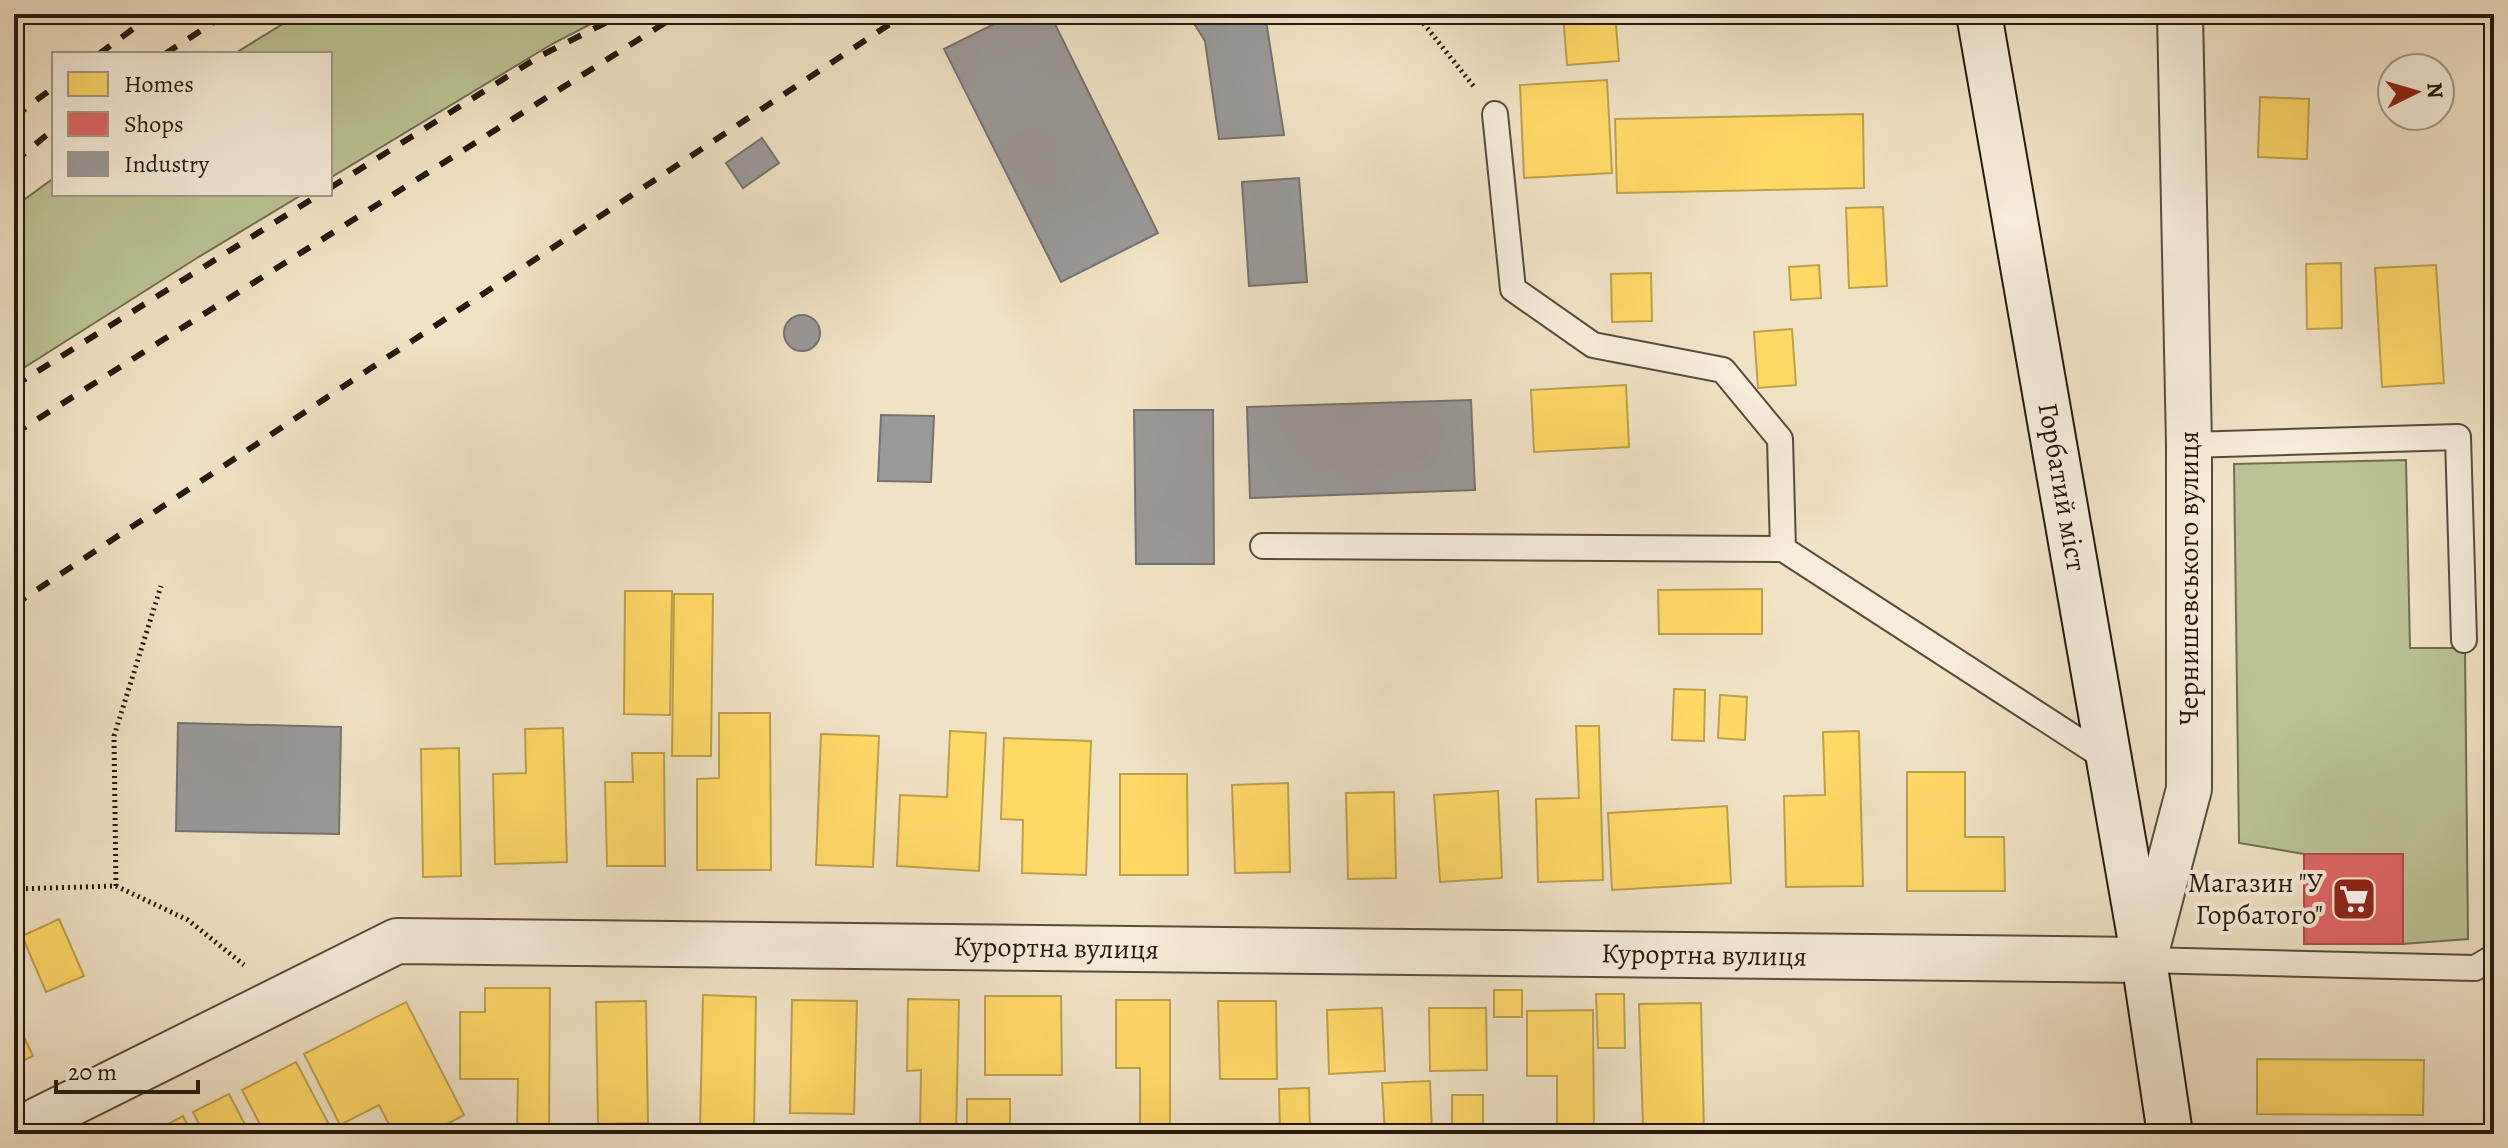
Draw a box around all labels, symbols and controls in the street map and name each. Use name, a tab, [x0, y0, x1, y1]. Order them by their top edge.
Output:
legend	[52, 52, 332, 196]
north arrow	[2376, 52, 2456, 132]
text: Homes	[124, 68, 194, 100]
text: N	[2419, 81, 2451, 100]
text: Shops	[124, 108, 184, 140]
text: Industry	[124, 148, 210, 180]
street label: Горбатий міст	[2028, 400, 2096, 574]
street label: Чернишевського вулиця	[2170, 431, 2208, 725]
place label: Магазин "У Горбатого"	[2188, 864, 2323, 934]
supermarket icon: Магазин "У Горбатого"	[2330, 875, 2378, 923]
street label: Курортна вулиця	[953, 927, 1159, 969]
street label: Курортна вулиця	[1601, 934, 1807, 976]
scale bar	[56, 1044, 198, 1094]
text: 20 m	[68, 1056, 117, 1088]

